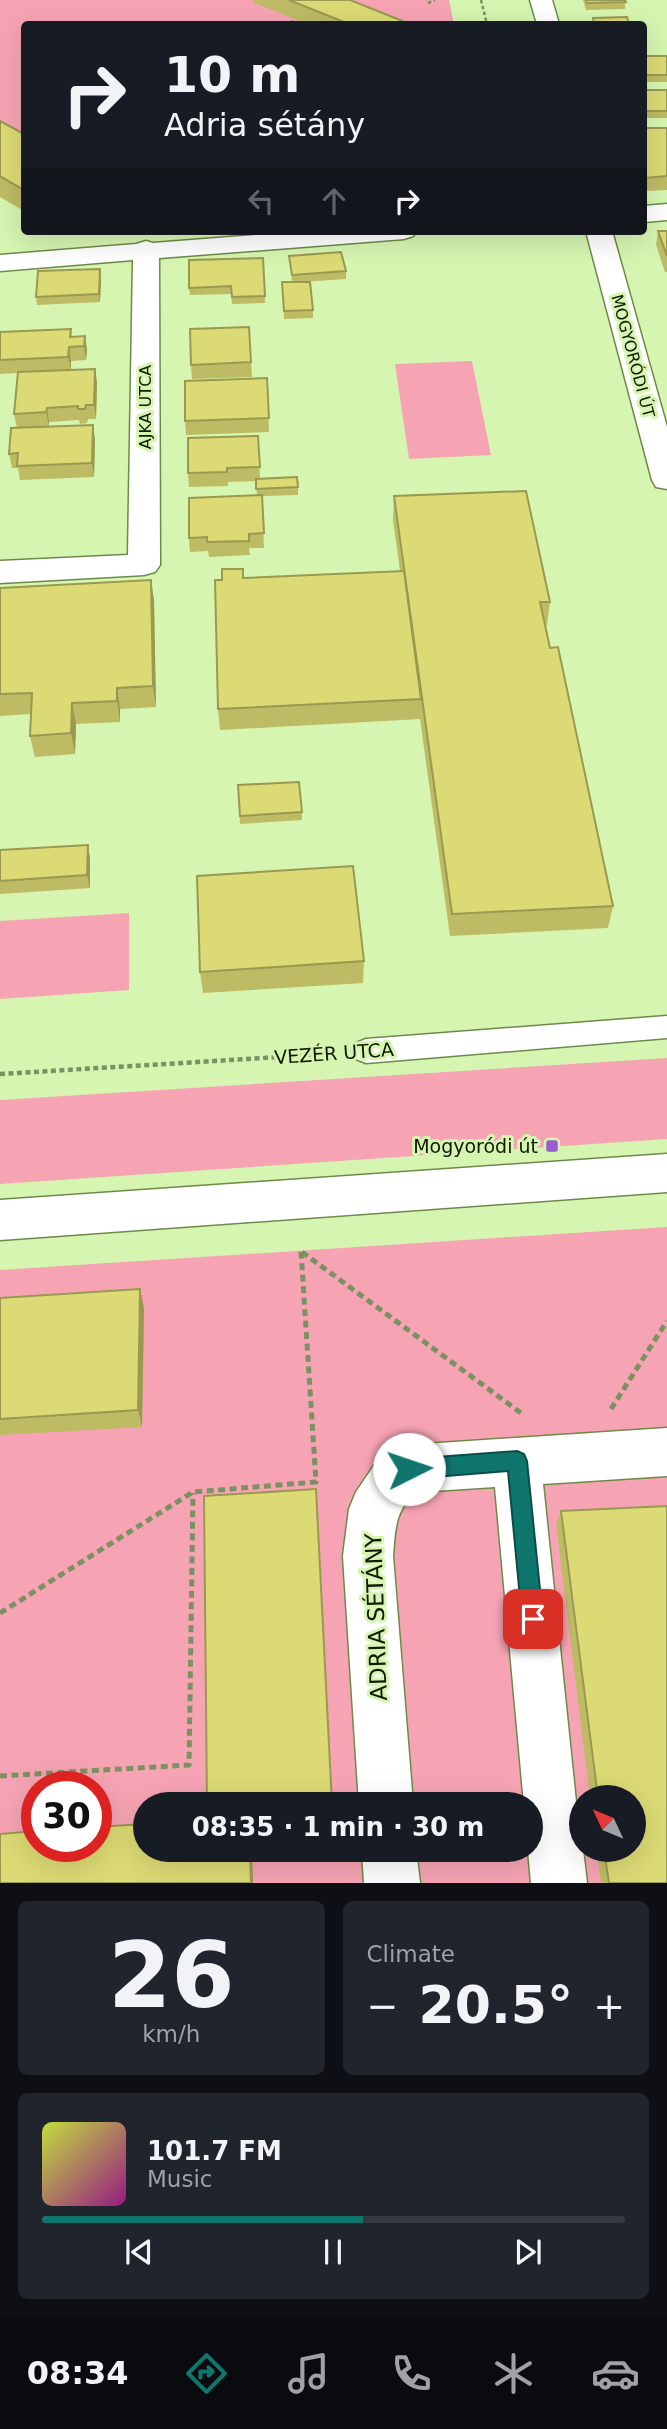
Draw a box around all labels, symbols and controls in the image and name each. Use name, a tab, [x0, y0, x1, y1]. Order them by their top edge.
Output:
text: 10 m	[164, 47, 300, 104]
icon: right	[49, 49, 140, 140]
text: Adria sétány	[164, 106, 365, 144]
icon: left	[242, 182, 280, 220]
icon: ahead	[315, 182, 353, 220]
icon: right	[388, 182, 426, 220]
street label: MOGYORÓDI ÚT	[607, 292, 659, 420]
street label: AJKA UTCA	[136, 365, 155, 449]
street label: VEZÉR UTCA	[273, 1038, 395, 1068]
place label: Mogyoródi út	[413, 1135, 538, 1157]
marker: Mogyoródi út	[544, 1138, 560, 1154]
position arrow	[372, 1432, 446, 1506]
street label: ADRIA SÉTÁNY	[359, 1532, 392, 1701]
pin	[503, 1589, 563, 1649]
icon: arrive	[514, 1600, 552, 1638]
speed limit sign: 30	[21, 1771, 112, 1862]
north arrow	[569, 1785, 646, 1862]
map controls	[569, 1785, 646, 1862]
text: 08:35 · 1 min · 30 m	[192, 1812, 484, 1842]
text: 26	[108, 1923, 235, 2028]
text: Climate	[367, 1941, 455, 1967]
text: 20.5°	[419, 1975, 573, 2035]
text: −	[367, 1984, 398, 2028]
text: +	[593, 1984, 625, 2028]
text: km/h	[142, 2021, 200, 2047]
text: 101.7 FM	[147, 2136, 282, 2166]
text: Music	[147, 2166, 212, 2192]
icon: previous	[120, 2233, 158, 2271]
icon: pause	[314, 2233, 352, 2271]
icon: next	[509, 2233, 547, 2271]
icon: directions	[182, 2349, 231, 2398]
icon: music	[284, 2349, 333, 2398]
icon: phone	[387, 2349, 436, 2398]
icon: climate	[489, 2349, 538, 2398]
icon: car	[591, 2349, 640, 2398]
text: 08:34	[27, 2354, 129, 2392]

